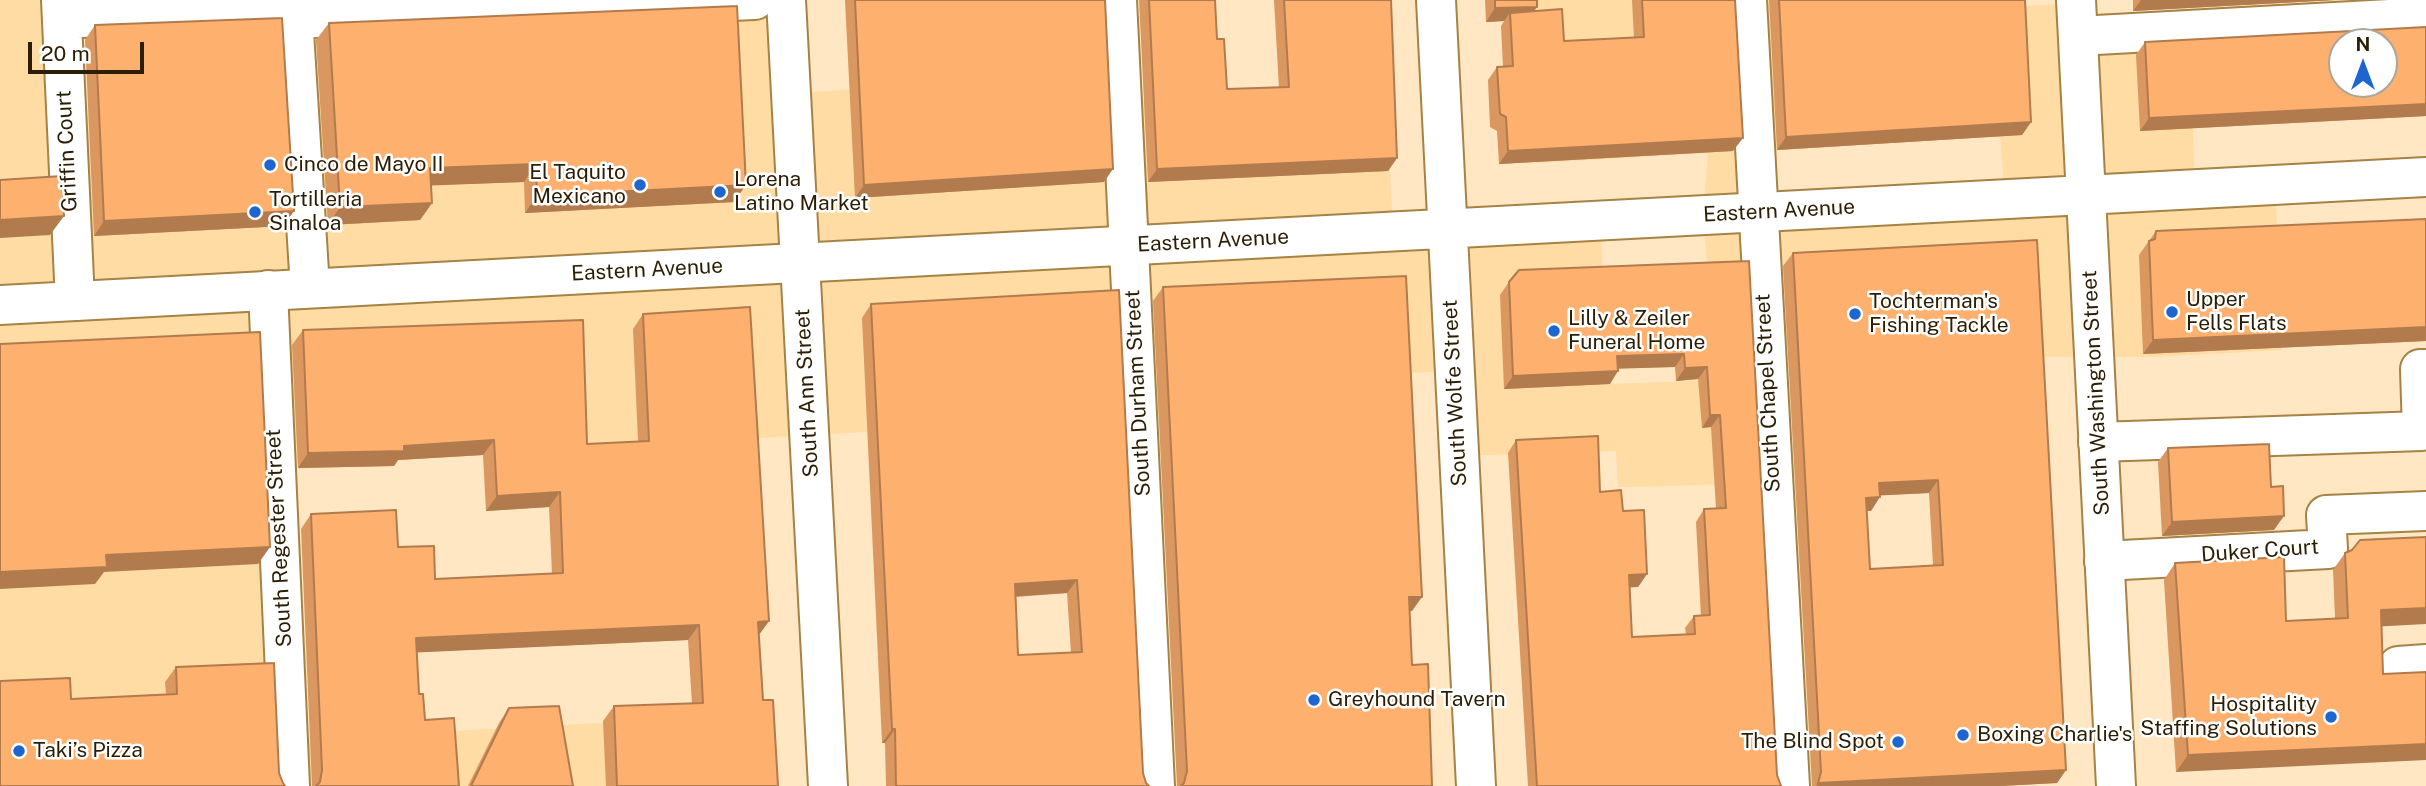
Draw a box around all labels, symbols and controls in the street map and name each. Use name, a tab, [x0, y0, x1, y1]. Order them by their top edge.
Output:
scale bar	[32, 28, 147, 72]
north arrow	[2328, 28, 2398, 98]
text: N	[2356, 33, 2370, 55]
text: 20 m	[41, 41, 90, 66]
street label: Griffin Court	[51, 89, 83, 213]
place label: Cinco de Mayo II	[284, 152, 443, 178]
marker: Cinco de Mayo II	[262, 157, 278, 173]
place label: El Taquito Mexicano	[529, 160, 626, 210]
place label: Lorena Latino Market	[734, 167, 869, 217]
marker: El Taquito Mexicano	[632, 177, 648, 193]
marker: Lorena Latino Market	[712, 184, 728, 200]
place label: Tortilleria Sinaloa	[269, 187, 362, 237]
street label: Eastern Avenue	[1702, 194, 1856, 228]
marker: Tortilleria Sinaloa	[247, 204, 263, 220]
street label: Eastern Avenue	[1136, 224, 1290, 258]
street label: Eastern Avenue	[570, 253, 724, 287]
street label: South Washington Street	[2077, 270, 2115, 516]
place label: Upper Fells Flats	[2186, 287, 2287, 337]
street label: South Durham Street	[1120, 289, 1156, 497]
place label: Tochterman's Fishing Tackle	[1869, 289, 2009, 339]
street label: South Chapel Street	[1750, 293, 1786, 493]
street label: South Wolfe Street	[1438, 299, 1472, 487]
marker: Upper Fells Flats	[2164, 304, 2180, 320]
place label: Lilly & Zeiler Funeral Home	[1568, 306, 1705, 356]
marker: Tochterman's Fishing Tackle	[1847, 306, 1863, 322]
street label: South Ann Street	[790, 308, 824, 478]
marker: Lilly & Zeiler Funeral Home	[1546, 323, 1562, 339]
street label: South Regester Street	[261, 428, 297, 648]
street label: Duker Court	[2200, 534, 2320, 568]
place label: Greyhound Tavern	[1328, 687, 1506, 713]
marker: Greyhound Tavern	[1306, 692, 1322, 708]
place label: Hospitality Staffing Solutions	[2140, 692, 2317, 742]
marker: Hospitality Staffing Solutions	[2323, 709, 2339, 725]
place label: Boxing Charlie's	[1977, 722, 2132, 748]
marker: Boxing Charlie's	[1955, 727, 1971, 743]
place label: The Blind Spot	[1741, 729, 1884, 755]
marker: The Blind Spot	[1890, 734, 1906, 750]
place label: Taki’s Pizza	[33, 738, 143, 764]
marker: Taki’s Pizza	[11, 743, 27, 759]

